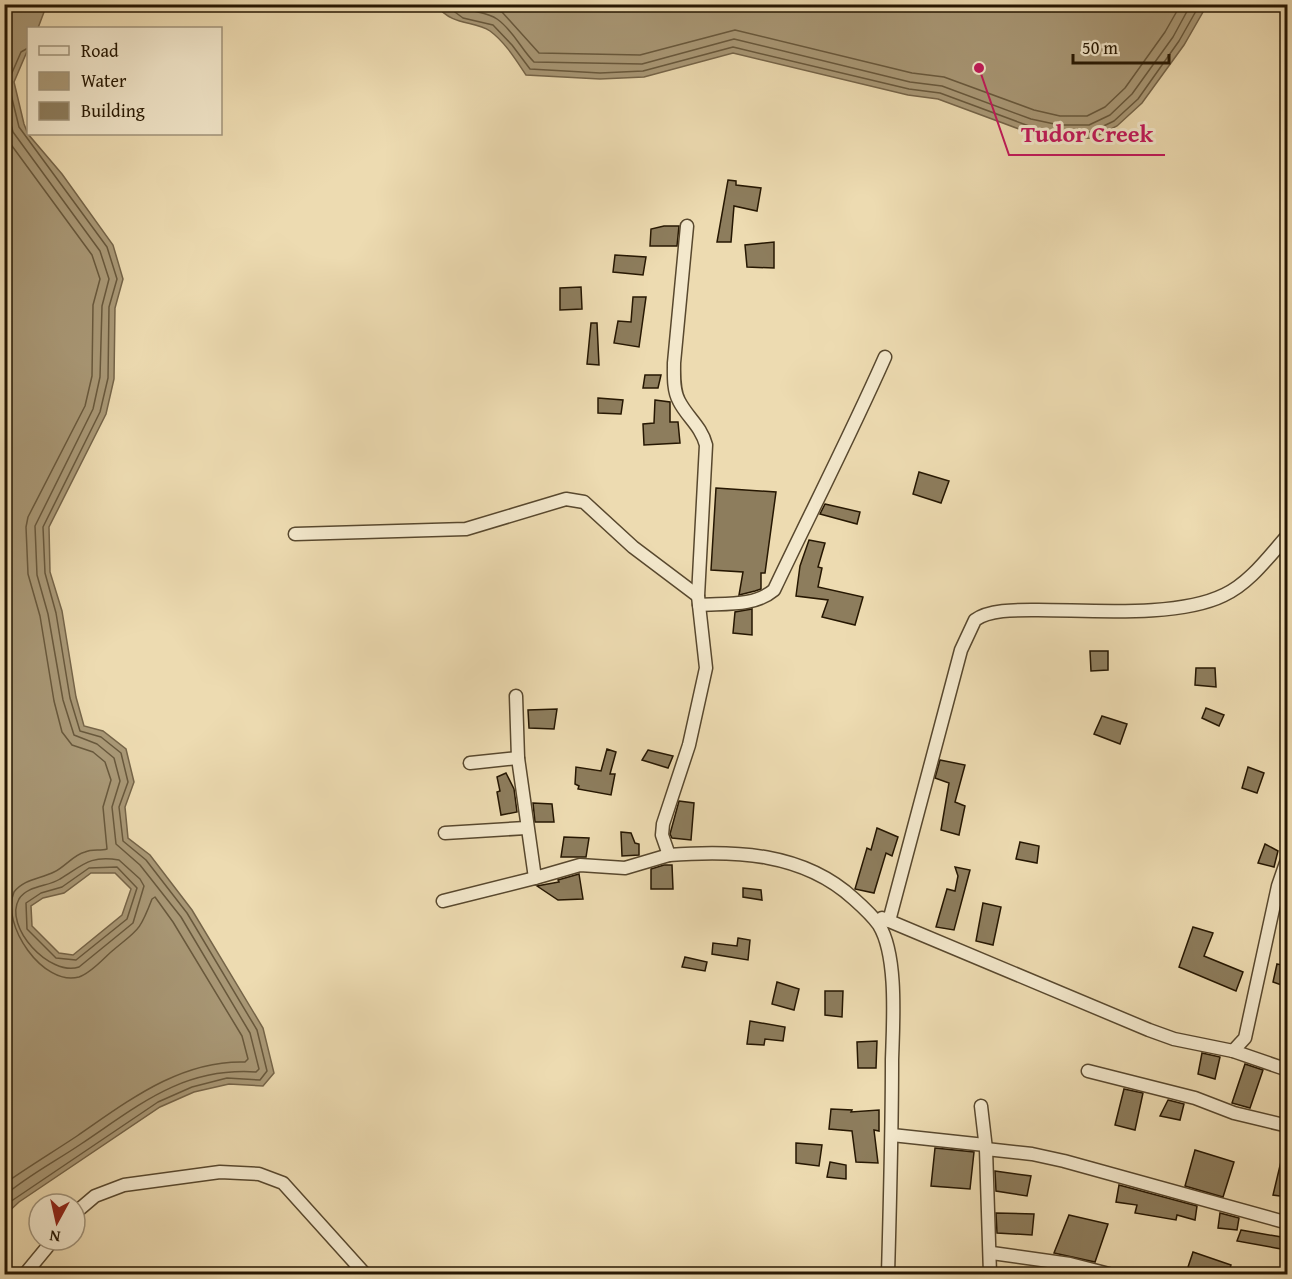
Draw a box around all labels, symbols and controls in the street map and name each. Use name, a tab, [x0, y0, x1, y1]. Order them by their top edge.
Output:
legend	[27, 27, 222, 135]
scale bar	[1073, 27, 1169, 65]
text: 50 m	[1082, 34, 1118, 61]
text: Road	[81, 37, 119, 64]
text: Water	[81, 67, 127, 94]
text: Building	[81, 97, 145, 124]
callout: Tudor Creek	[1009, 113, 1165, 155]
text: Tudor Creek	[1021, 116, 1153, 151]
north arrow	[27, 1192, 87, 1252]
text: N	[48, 1224, 62, 1249]

